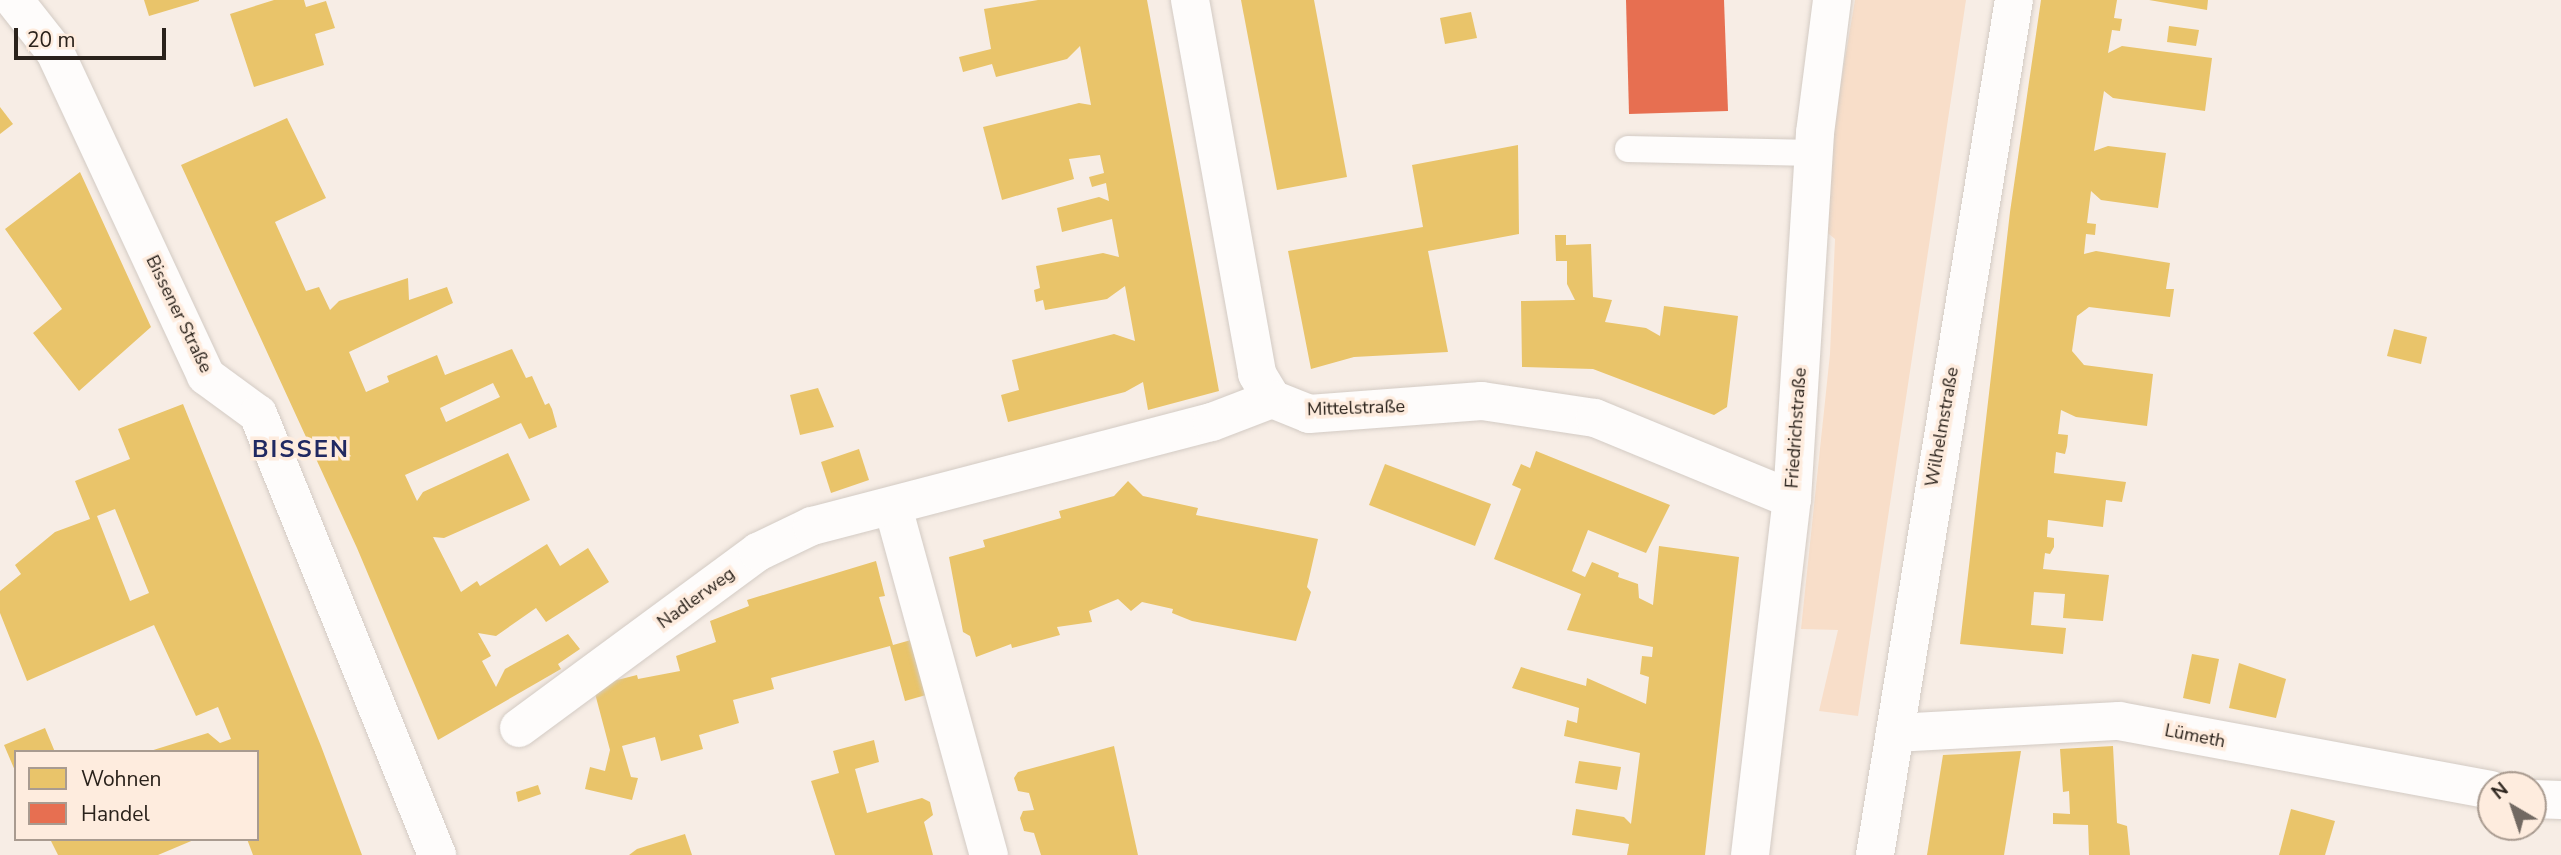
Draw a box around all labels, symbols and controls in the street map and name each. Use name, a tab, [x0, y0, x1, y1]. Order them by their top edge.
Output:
scale bar	[18, 14, 170, 58]
text: 20 m	[27, 26, 76, 54]
street label: Bissener Straße	[141, 252, 217, 376]
street label: Wilhelmstraße	[1921, 365, 1963, 489]
street label: Friedrichstraße	[1781, 367, 1811, 489]
street label: Mittelstraße	[1307, 395, 1405, 421]
district label: BISSEN	[253, 436, 349, 464]
street label: Nadlerweg	[653, 563, 739, 633]
street label: Lümeth	[2163, 720, 2227, 752]
legend	[14, 750, 259, 841]
text: Wohnen	[81, 765, 162, 793]
north arrow	[2477, 771, 2547, 841]
text: N	[2486, 777, 2514, 806]
text: Handel	[81, 800, 150, 828]

